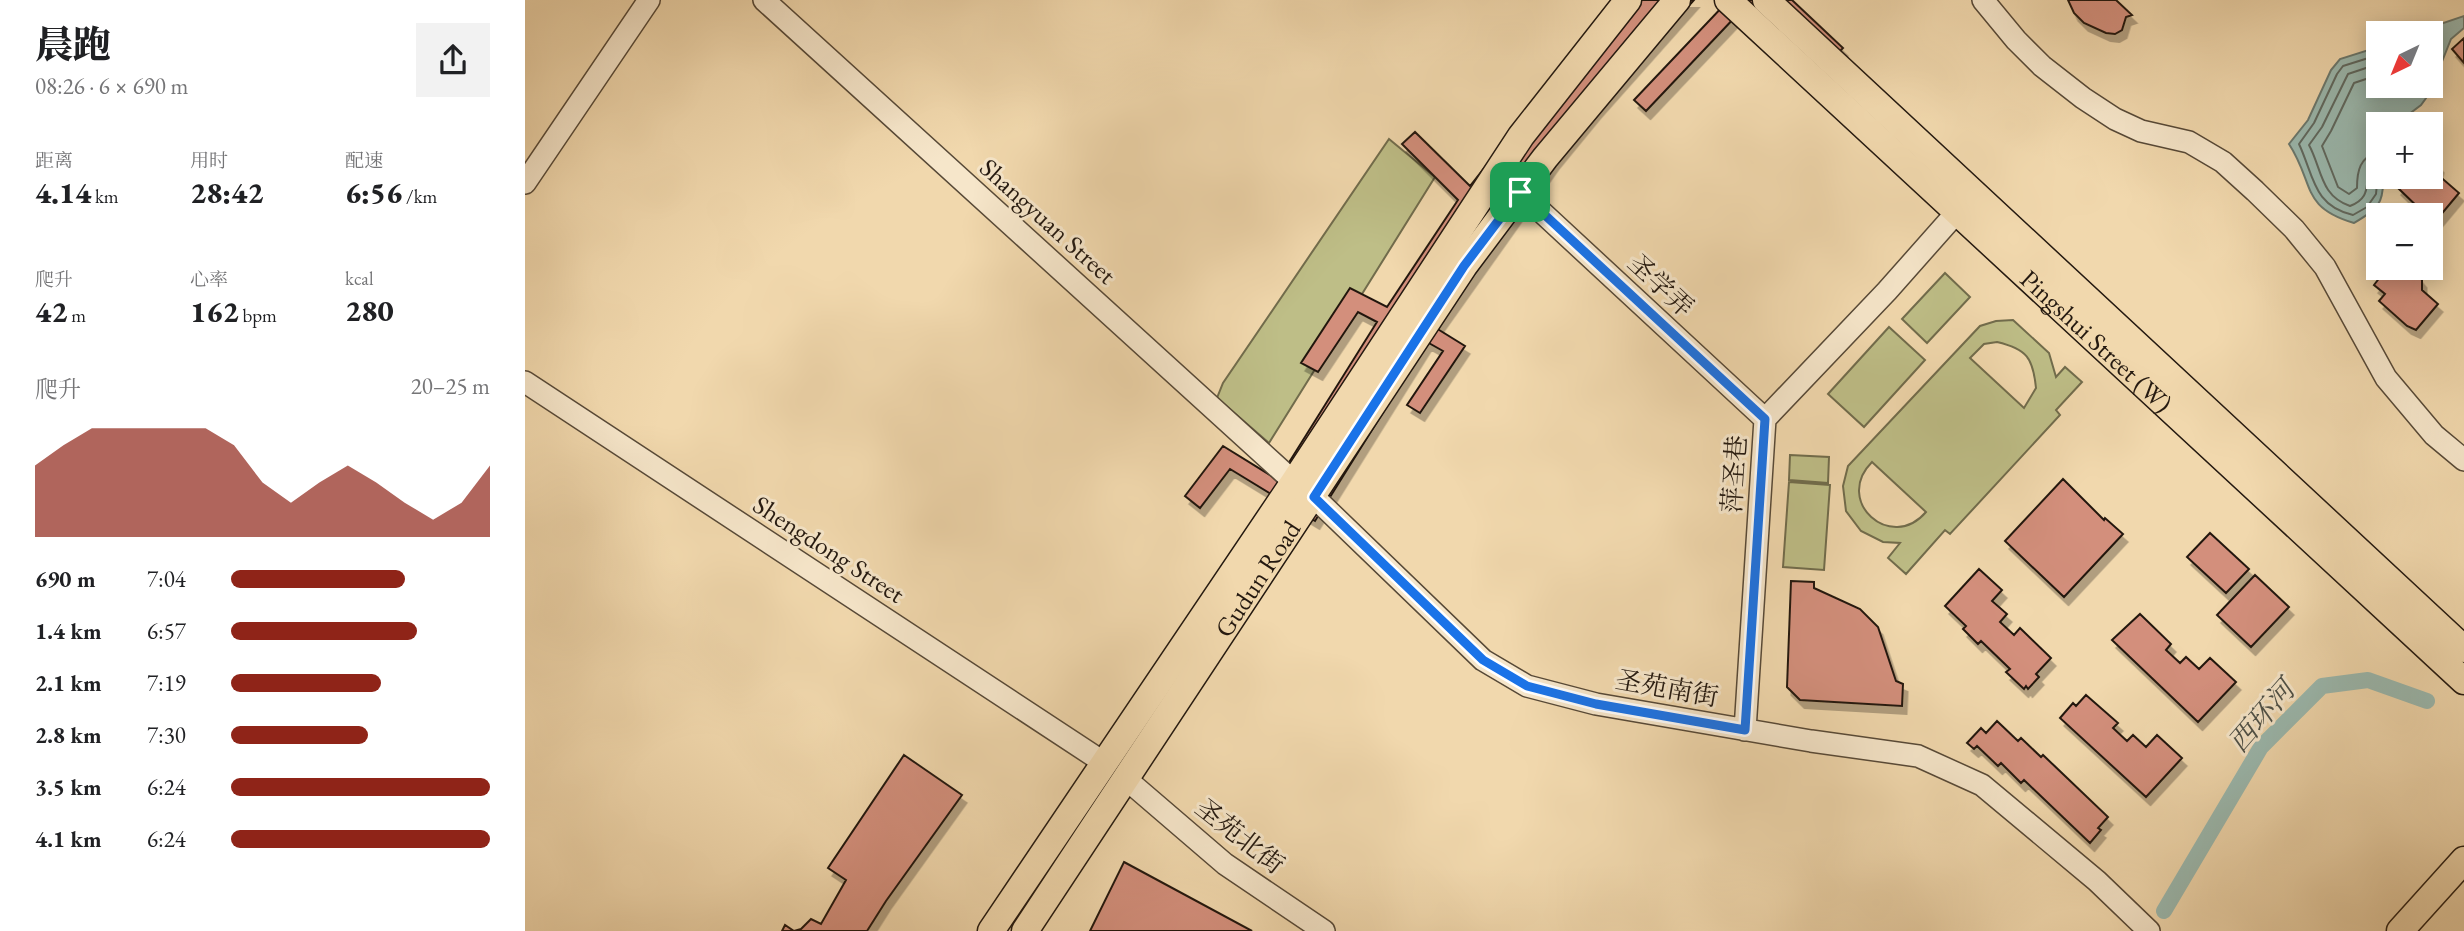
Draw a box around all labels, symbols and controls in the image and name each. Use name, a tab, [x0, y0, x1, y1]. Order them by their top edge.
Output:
text: 晨跑	[35, 20, 111, 69]
north arrow	[2366, 21, 2443, 98]
map controls	[2366, 21, 2443, 280]
button: share	[416, 23, 490, 97]
text: 08:26 · 6 × 690 m	[35, 71, 188, 101]
button: +	[2366, 112, 2443, 189]
text: 距离	[35, 148, 73, 173]
text: 用时	[190, 148, 228, 173]
text: 配速	[345, 148, 383, 173]
street label: Shangyuan Street	[973, 151, 1123, 291]
pin	[1490, 162, 1550, 222]
text: 4.14	[35, 173, 91, 212]
text: 28:42	[190, 173, 263, 212]
text: 6:56	[345, 173, 402, 212]
icon: arrive	[1501, 173, 1539, 211]
text: km	[91, 184, 119, 209]
text: /km	[402, 184, 437, 209]
button: −	[2366, 203, 2443, 280]
street label: 圣学弄	[1621, 246, 1701, 324]
street label: Pingshui Street (W)	[2013, 262, 2180, 420]
text: kcal	[345, 266, 374, 291]
text: 爬升	[35, 267, 73, 292]
text: 心率	[190, 267, 228, 292]
text: 280	[345, 291, 394, 330]
text: 42	[35, 292, 67, 331]
text: 162	[190, 292, 239, 331]
text: m	[67, 303, 86, 328]
text: bpm	[239, 303, 277, 328]
text: 20–25 m	[411, 371, 490, 401]
text: 爬升	[35, 374, 81, 404]
street label: 萍圣巷	[1714, 434, 1754, 514]
street label: Shengdong Street	[747, 487, 911, 611]
street label: Gudun Road	[1207, 513, 1309, 644]
text: 690 m	[35, 564, 96, 594]
text: 7:04	[147, 564, 186, 594]
text: 1.4 km	[35, 616, 102, 646]
text: 6:57	[147, 616, 186, 646]
street label: 圣苑南街	[1613, 662, 1721, 714]
text: 2.1 km	[35, 668, 102, 698]
text: 7:19	[147, 668, 186, 698]
water label: 西环河	[2220, 669, 2305, 760]
text: 2.8 km	[35, 720, 102, 750]
text: 7:30	[147, 720, 186, 750]
text: 3.5 km	[35, 772, 102, 802]
text: 6:24	[147, 772, 186, 802]
street label: 圣苑北街	[1189, 791, 1291, 881]
text: 4.1 km	[35, 824, 102, 854]
text: 6:24	[147, 824, 186, 854]

